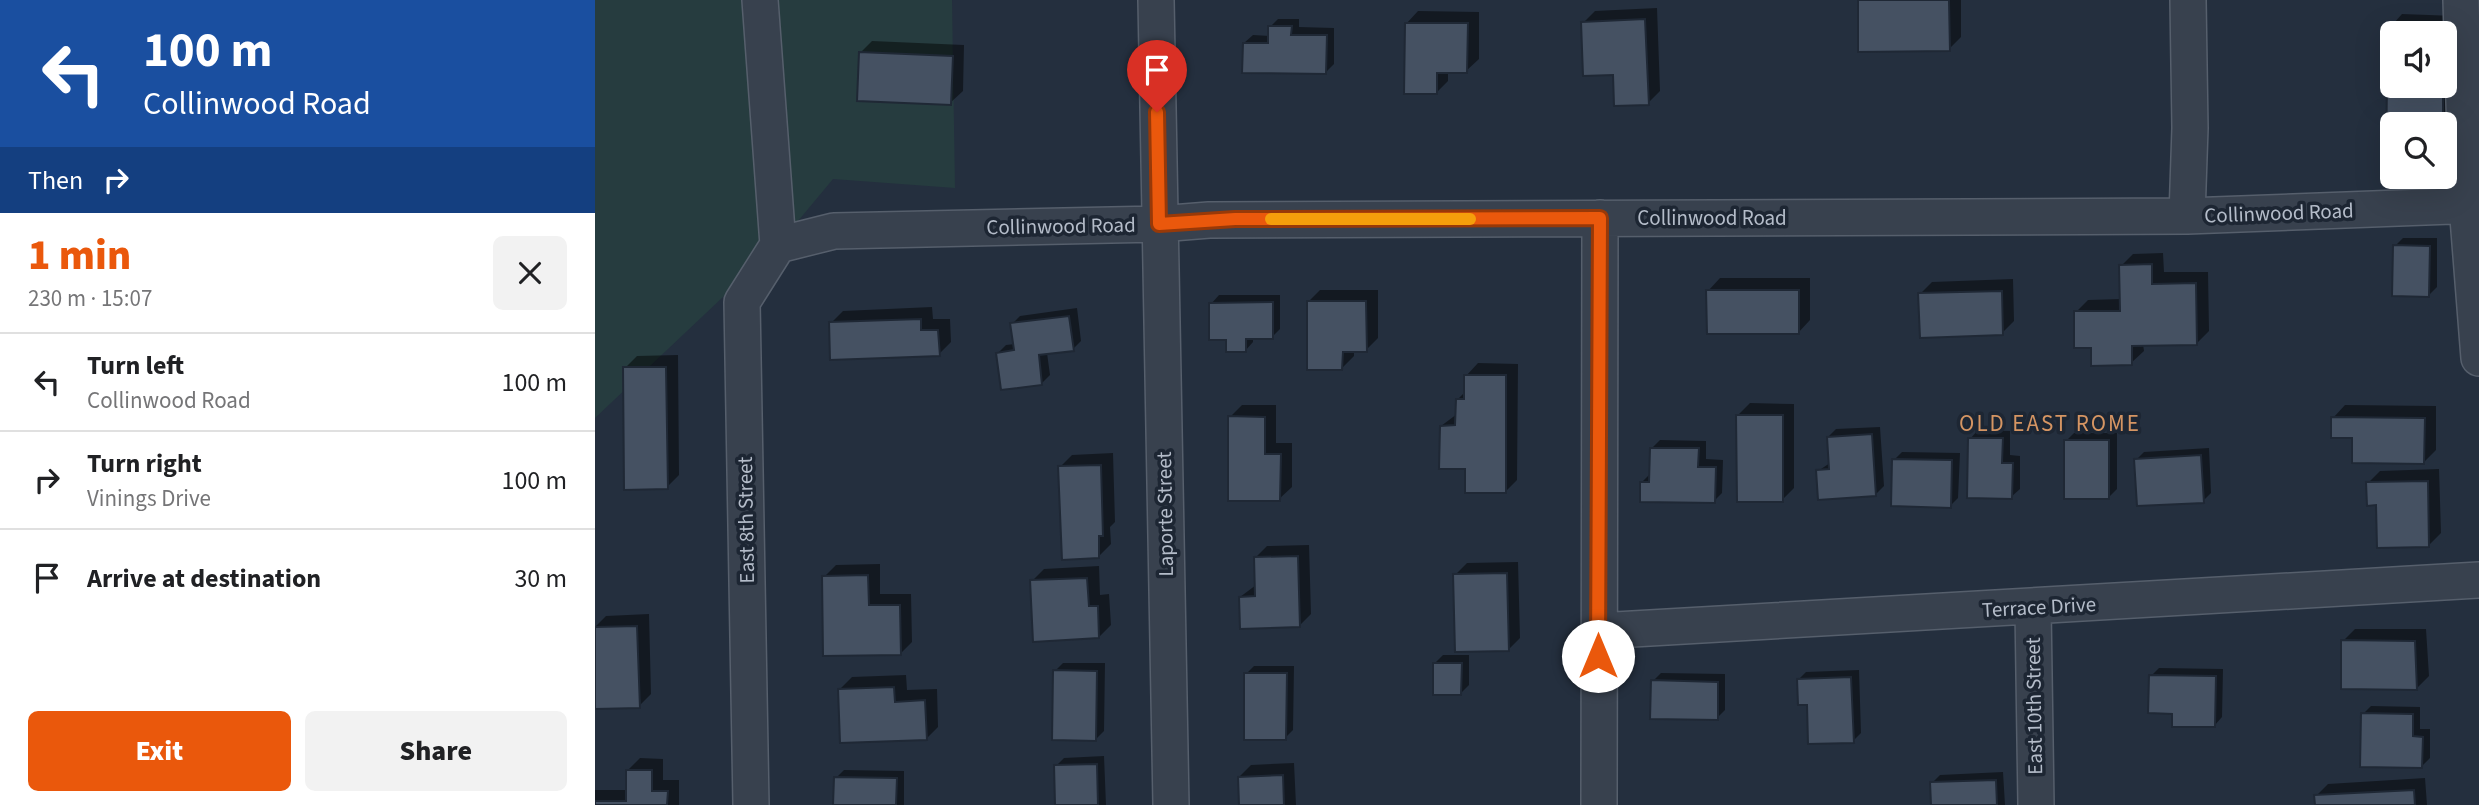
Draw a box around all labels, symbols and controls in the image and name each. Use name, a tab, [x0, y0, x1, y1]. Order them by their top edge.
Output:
text: 100 m	[143, 16, 272, 86]
map controls	[2380, 21, 2457, 189]
button: sound	[2380, 21, 2457, 98]
icon: left	[28, 28, 119, 119]
pin	[1127, 40, 1187, 112]
icon: arrive	[1138, 51, 1176, 89]
text: Collinwood Road	[143, 81, 371, 127]
button: search	[2380, 112, 2457, 189]
icon: right	[97, 161, 135, 199]
text: Then	[28, 162, 83, 199]
street label: Collinwood Road	[2204, 195, 2354, 231]
street label: Collinwood Road	[1637, 203, 1787, 233]
street label: Collinwood Road	[986, 210, 1136, 242]
text: 1 min	[28, 226, 131, 286]
button: close	[493, 236, 567, 310]
text: 230 m · 15:07	[28, 282, 152, 315]
text: Turn left	[87, 347, 184, 384]
icon: left	[28, 363, 66, 401]
text: 100 m	[501, 364, 567, 401]
text: Collinwood Road	[87, 384, 251, 417]
district label: OLD EAST ROME	[1959, 407, 2141, 440]
text: Turn right	[87, 445, 202, 482]
street label: Laporte Street	[1149, 451, 1181, 577]
street label: East 8th Street	[730, 456, 762, 584]
icon: right	[28, 461, 66, 499]
text: 100 m	[501, 462, 567, 499]
text: Vinings Drive	[87, 482, 211, 515]
icon: arrive	[28, 559, 66, 597]
text: Arrive at destination	[87, 560, 321, 597]
text: 30 m	[514, 560, 567, 597]
street label: Terrace Drive	[1981, 589, 2097, 625]
position arrow	[1561, 619, 1635, 693]
street label: East 10th Street	[2018, 637, 2050, 775]
button: Exit	[28, 711, 291, 791]
button: Share	[305, 711, 567, 791]

